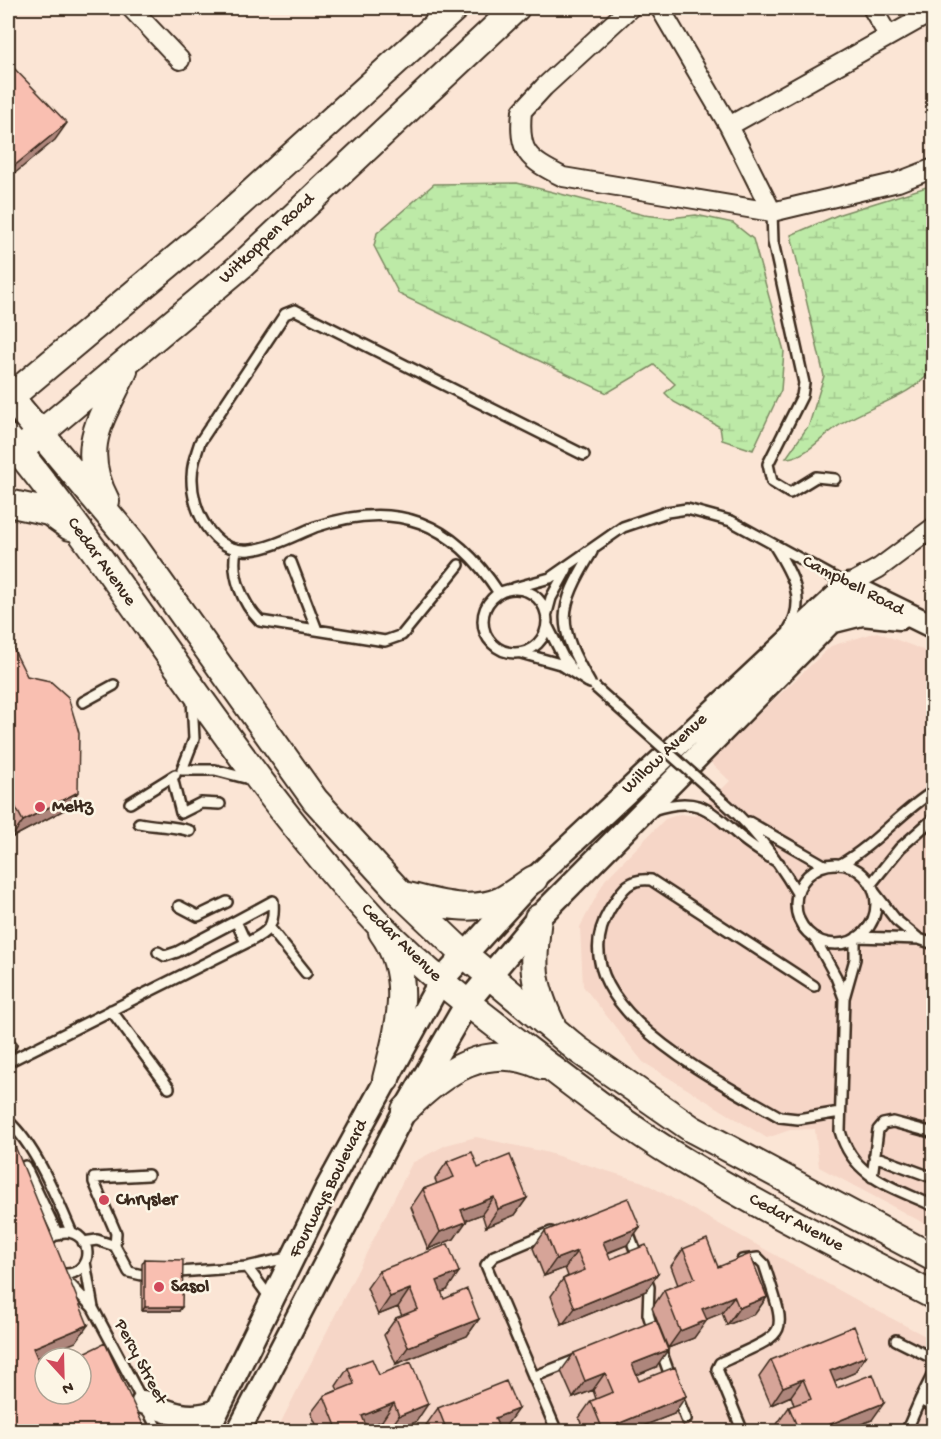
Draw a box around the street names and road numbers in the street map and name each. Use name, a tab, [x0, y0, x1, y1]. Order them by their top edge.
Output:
street label: Witkoppen Road	[215, 188, 320, 289]
street label: Cedar Avenue	[62, 514, 141, 611]
street label: Campbell Road	[798, 551, 909, 621]
street label: Willow Avenue	[618, 709, 712, 799]
street label: Cedar Avenue	[356, 899, 446, 987]
street label: Fourways Boulevard	[285, 1115, 374, 1262]
street label: Cedar Avenue	[745, 1189, 848, 1257]
street label: Percy Street	[108, 1315, 172, 1409]

